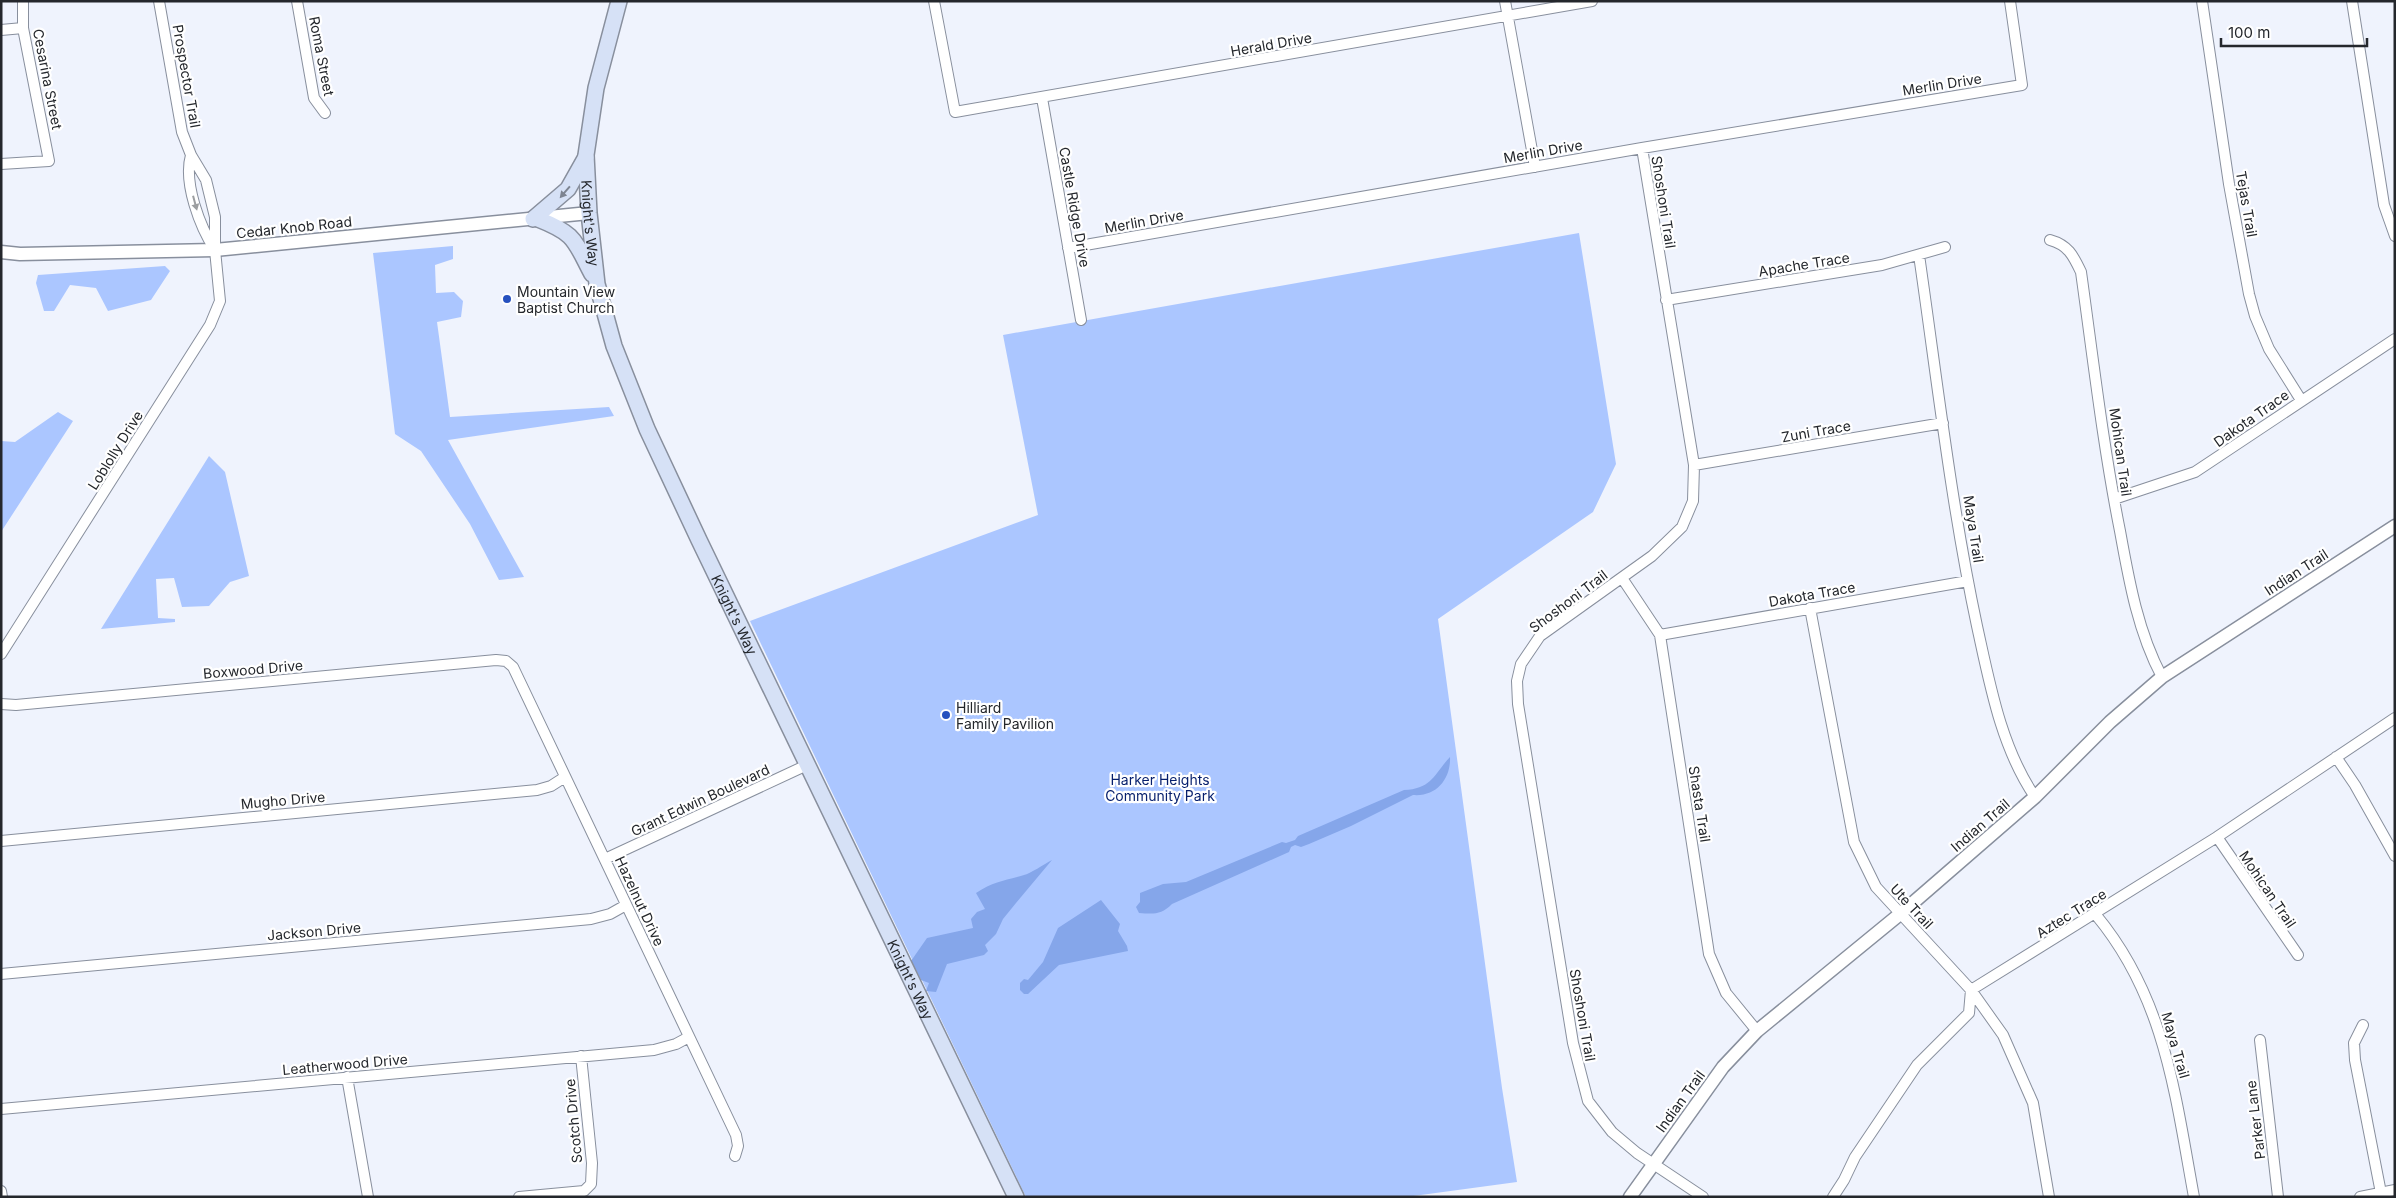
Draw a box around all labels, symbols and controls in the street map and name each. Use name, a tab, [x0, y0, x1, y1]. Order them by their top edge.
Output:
street label: Roma Street	[306, 15, 338, 98]
scale bar	[2221, 15, 2367, 47]
street label: Prospector Trail	[170, 23, 204, 129]
text: 100 m	[2228, 23, 2270, 42]
street label: Cesarina Street	[30, 27, 66, 131]
street label: Herald Drive	[1229, 28, 1313, 60]
street label: Merlin Drive	[1901, 69, 1983, 99]
street label: Merlin Drive	[1502, 136, 1584, 166]
street label: Castle Ridge Drive	[1056, 145, 1094, 269]
street label: Shoshoni Trail	[1648, 155, 1680, 249]
street label: Tejas Trail	[2233, 170, 2261, 238]
street label: Knight's Way	[579, 179, 603, 267]
one-way arrow	[559, 185, 570, 198]
one-way arrow	[192, 195, 200, 210]
street label: Merlin Drive	[1103, 206, 1185, 236]
street label: Cedar Knob Road	[235, 212, 353, 242]
street label: Apache Trace	[1757, 248, 1851, 280]
place label: Mountain View Baptist Church	[517, 283, 615, 316]
marker: Mountain View Baptist Church	[501, 293, 513, 305]
street label: Dakota Trace	[2210, 386, 2292, 450]
street label: Loblolly Drive	[84, 407, 146, 493]
street label: Mohican Trail	[2106, 407, 2136, 497]
street label: Zuni Trace	[1780, 417, 1852, 445]
street label: Maya Trail	[1960, 494, 1988, 564]
street label: Indian Trail	[2261, 545, 2331, 599]
street label: Shoshoni Trail	[1526, 566, 1610, 636]
street label: Knight's Way	[708, 572, 761, 657]
street label: Dakota Trace	[1767, 578, 1857, 610]
street label: Boxwood Drive	[202, 656, 304, 682]
place label: Hilliard Family Pavilion	[956, 699, 1054, 732]
marker: Hilliard Family Pavilion	[940, 709, 952, 721]
street label: Grant Edwin Boulevard	[628, 760, 772, 840]
street label: Shasta Trail	[1686, 765, 1714, 843]
park label: Harker Heights Community Park	[1105, 771, 1215, 804]
street label: Mugho Drive	[240, 788, 326, 812]
street label: Indian Trail	[1947, 795, 2013, 855]
street label: Mohican Trail	[2236, 847, 2300, 931]
street label: Hazelnut Drive	[612, 853, 668, 949]
street label: Ute Trail	[1887, 880, 1937, 932]
street label: Aztec Trace	[2033, 885, 2109, 941]
street label: Jackson Drive	[266, 918, 362, 944]
street label: Knight's Way	[884, 936, 937, 1022]
street label: Shoshoni Trail	[1567, 967, 1599, 1063]
street label: Maya Trail	[2158, 1010, 2194, 1080]
street label: Leatherwood Drive	[282, 1050, 408, 1078]
street label: Indian Trail	[1652, 1067, 1708, 1135]
street label: Scotch Drive	[561, 1078, 585, 1164]
street label: Parker Lane	[2242, 1080, 2268, 1160]

